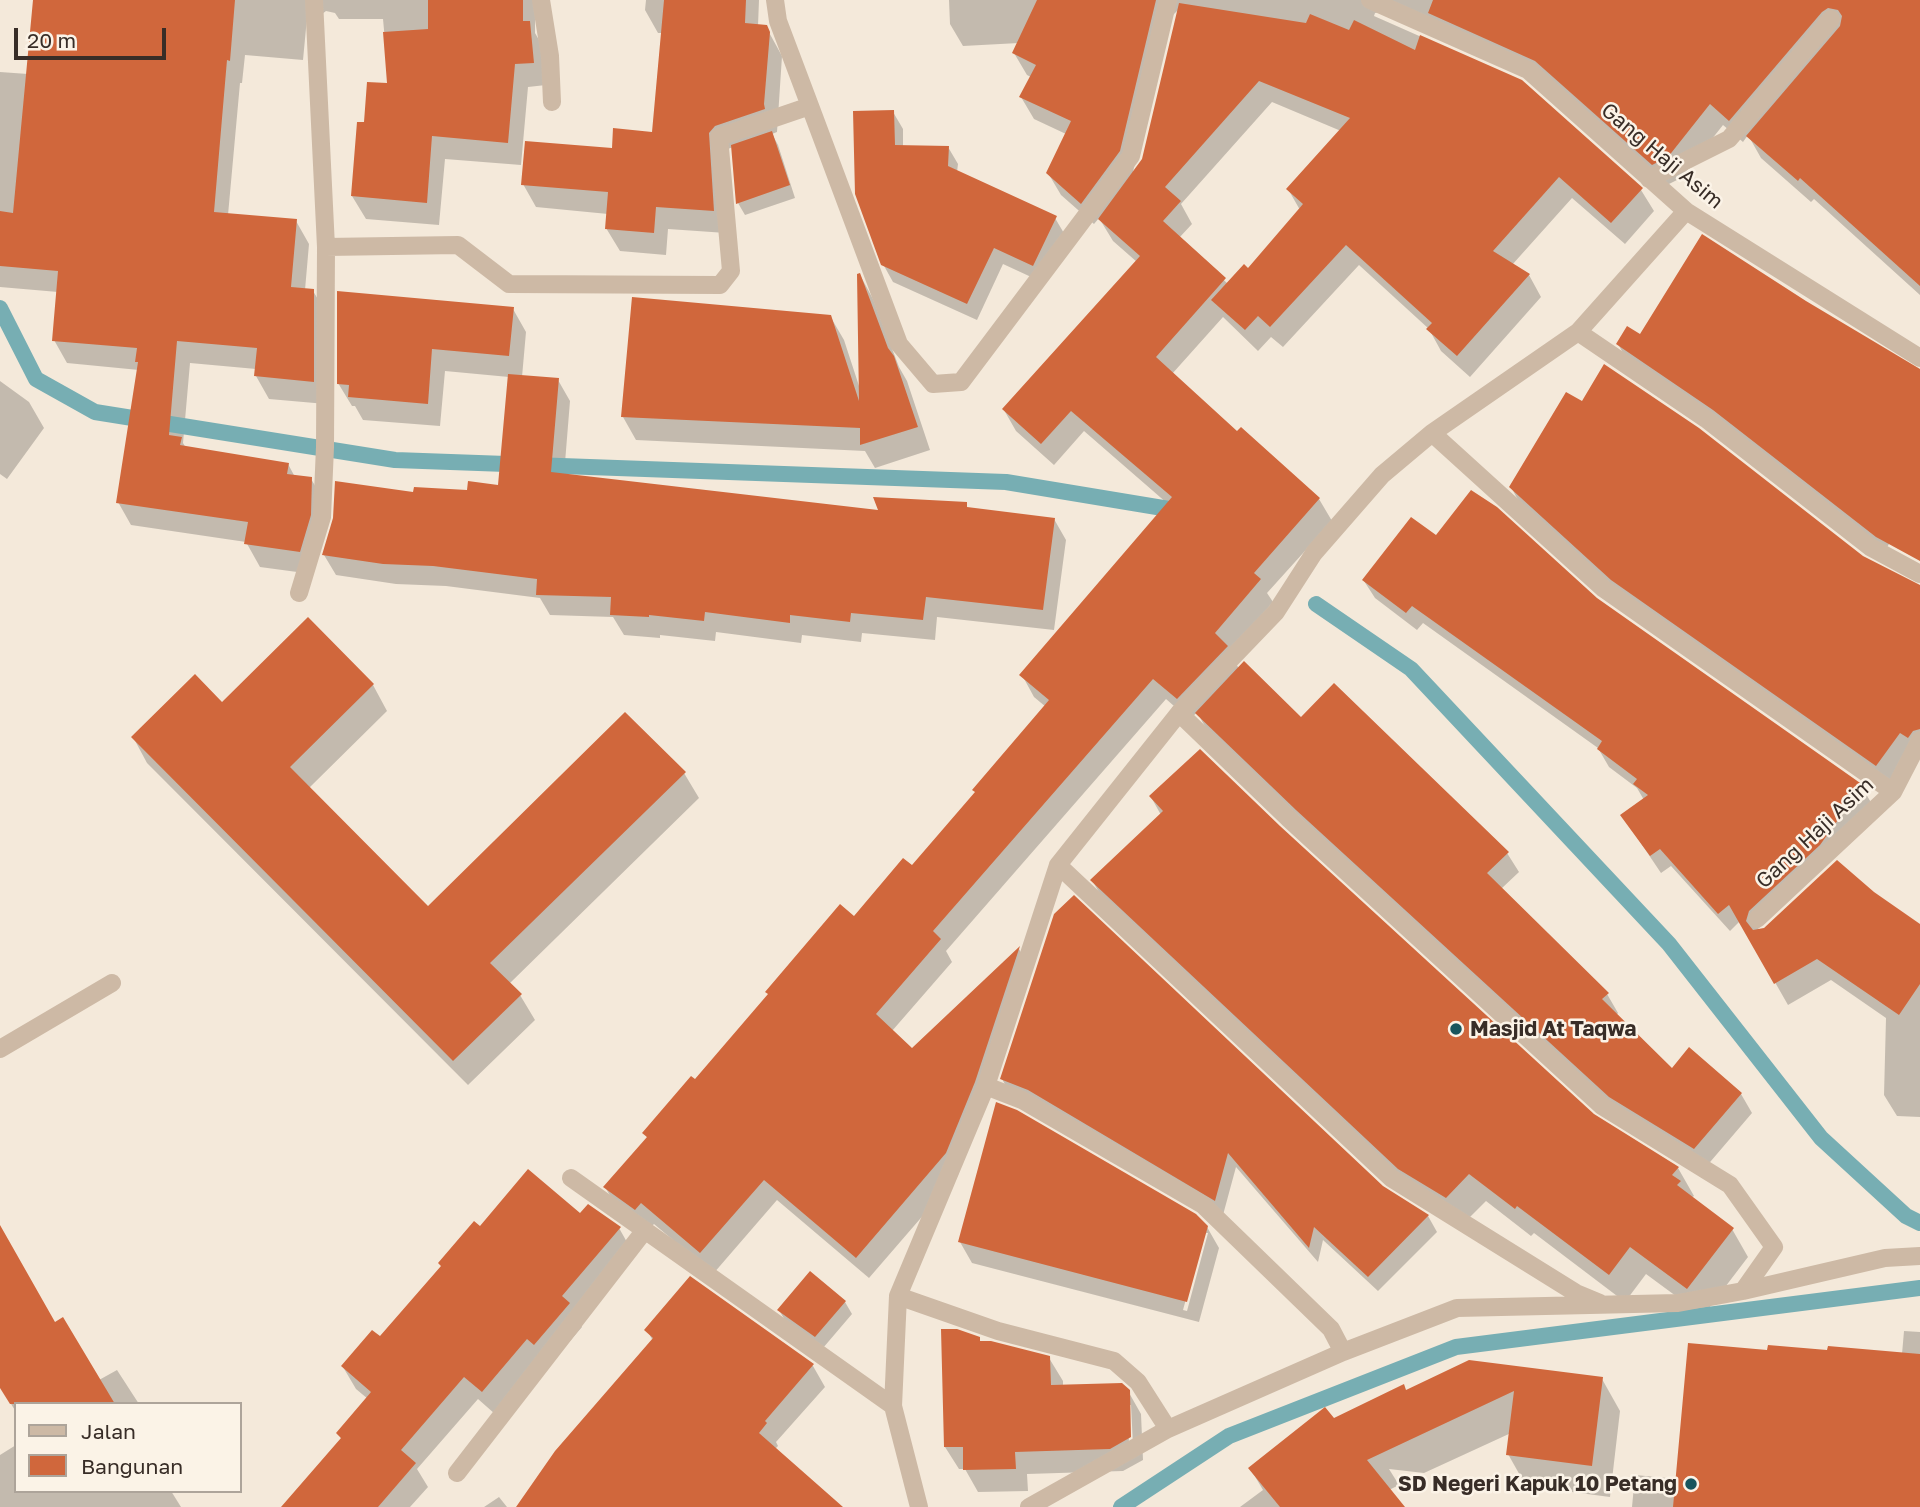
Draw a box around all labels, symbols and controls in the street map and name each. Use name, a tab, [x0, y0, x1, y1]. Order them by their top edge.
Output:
scale bar	[18, 14, 170, 58]
text: 20 m	[27, 27, 76, 53]
street label: Gang Haji Asim	[1596, 98, 1728, 214]
street label: Gang Haji Asim	[1751, 772, 1879, 894]
place label: Masjid At Taqwa	[1470, 1016, 1636, 1042]
marker: Masjid At Taqwa	[1448, 1021, 1464, 1037]
legend	[14, 1402, 242, 1493]
text: Jalan	[81, 1418, 136, 1444]
text: Bangunan	[81, 1453, 183, 1479]
place label: SD Negeri Kapuk 10 Petang	[1398, 1471, 1677, 1497]
marker: SD Negeri Kapuk 10 Petang	[1683, 1476, 1699, 1492]

